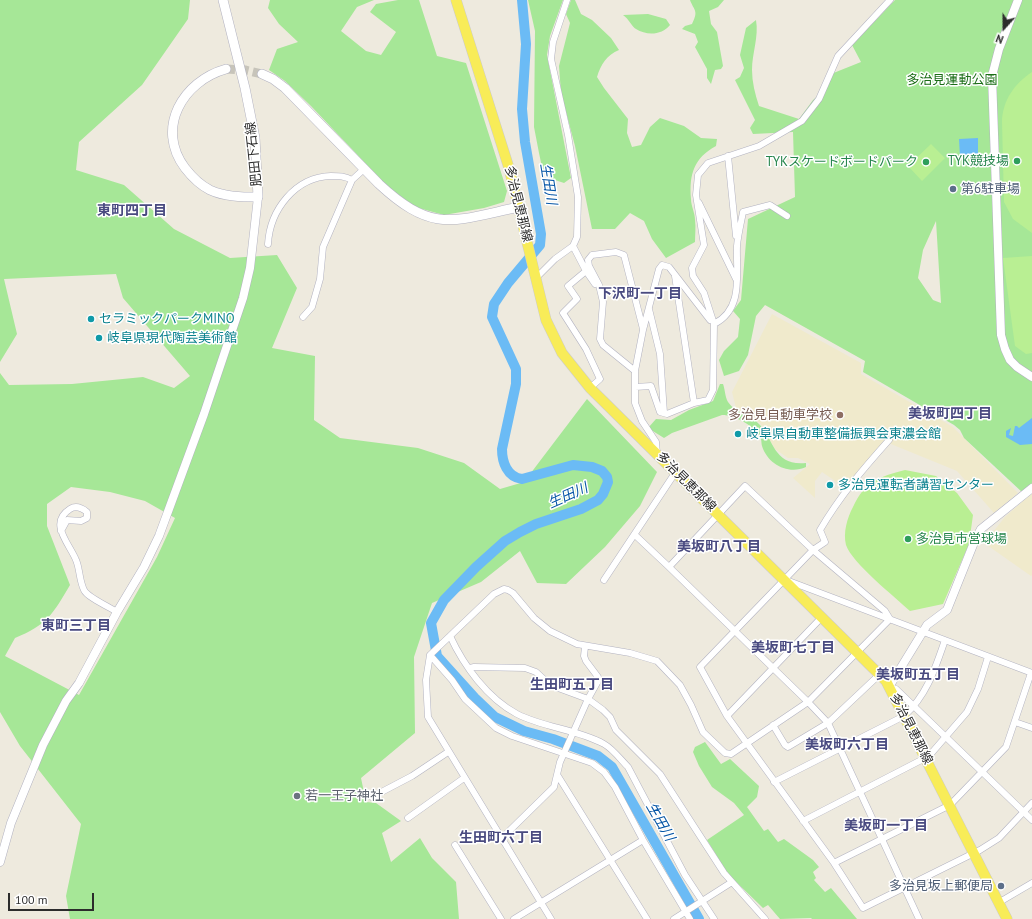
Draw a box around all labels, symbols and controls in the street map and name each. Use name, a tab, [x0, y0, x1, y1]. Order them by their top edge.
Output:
north arrow	[984, 8, 1024, 48]
text: N	[994, 31, 1006, 47]
park label: 多治見運動公園	[907, 72, 997, 88]
street label: 肥田下石線	[243, 121, 265, 187]
place label: TYK競技場	[948, 153, 1009, 169]
place label: TYKスケードボードパーク	[766, 154, 918, 170]
marker: TYK競技場	[1012, 156, 1022, 166]
marker: TYKスケードボードパーク	[921, 157, 931, 167]
water label: 生田川	[536, 162, 560, 206]
street label: 多治見恵那線	[501, 164, 535, 244]
place label: 第6駐車場	[961, 181, 1020, 197]
marker: 第6駐車場	[948, 184, 958, 194]
district label: 東町四丁目	[97, 203, 167, 219]
district label: 下沢町一丁目	[598, 286, 682, 302]
place label: セラミックパークMINO	[99, 311, 235, 327]
marker: セラミックパークMINO	[86, 314, 96, 324]
place label: 岐阜県現代陶芸美術館	[107, 330, 237, 346]
marker: 岐阜県現代陶芸美術館	[94, 333, 104, 343]
district label: 美坂町四丁目	[908, 406, 992, 422]
place label: 多治見自動車学校	[728, 407, 832, 423]
marker: 多治見自動車学校	[835, 410, 845, 420]
place label: 岐阜県自動車整備振興会東濃会館	[746, 426, 941, 442]
marker: 岐阜県自動車整備振興会東濃会館	[733, 429, 743, 439]
street label: 多治見恵那線	[653, 449, 719, 515]
place label: 多治見運転者講習センター	[838, 477, 994, 493]
water label: 生田川	[545, 480, 591, 512]
marker: 多治見運転者講習センター	[825, 480, 835, 490]
place label: 多治見市営球場	[916, 531, 1007, 547]
marker: 多治見市営球場	[903, 534, 913, 544]
district label: 美坂町八丁目	[677, 539, 761, 555]
district label: 東町三丁目	[41, 618, 111, 634]
district label: 美坂町七丁目	[751, 640, 835, 656]
district label: 美坂町五丁目	[876, 667, 960, 683]
district label: 生田町五丁目	[530, 677, 614, 693]
street label: 多治見恵那線	[886, 691, 936, 767]
district label: 美坂町六丁目	[805, 737, 889, 753]
place label: 若一王子神社	[305, 788, 383, 804]
marker: 若一王子神社	[292, 791, 302, 801]
water label: 生田川	[642, 800, 678, 844]
district label: 美坂町一丁目	[844, 818, 928, 834]
district label: 生田町六丁目	[459, 830, 543, 846]
place label: 多治見坂上郵便局	[889, 878, 993, 894]
marker: 多治見坂上郵便局	[996, 881, 1006, 891]
scale bar	[10, 885, 96, 911]
text: 100 m	[15, 892, 48, 907]

